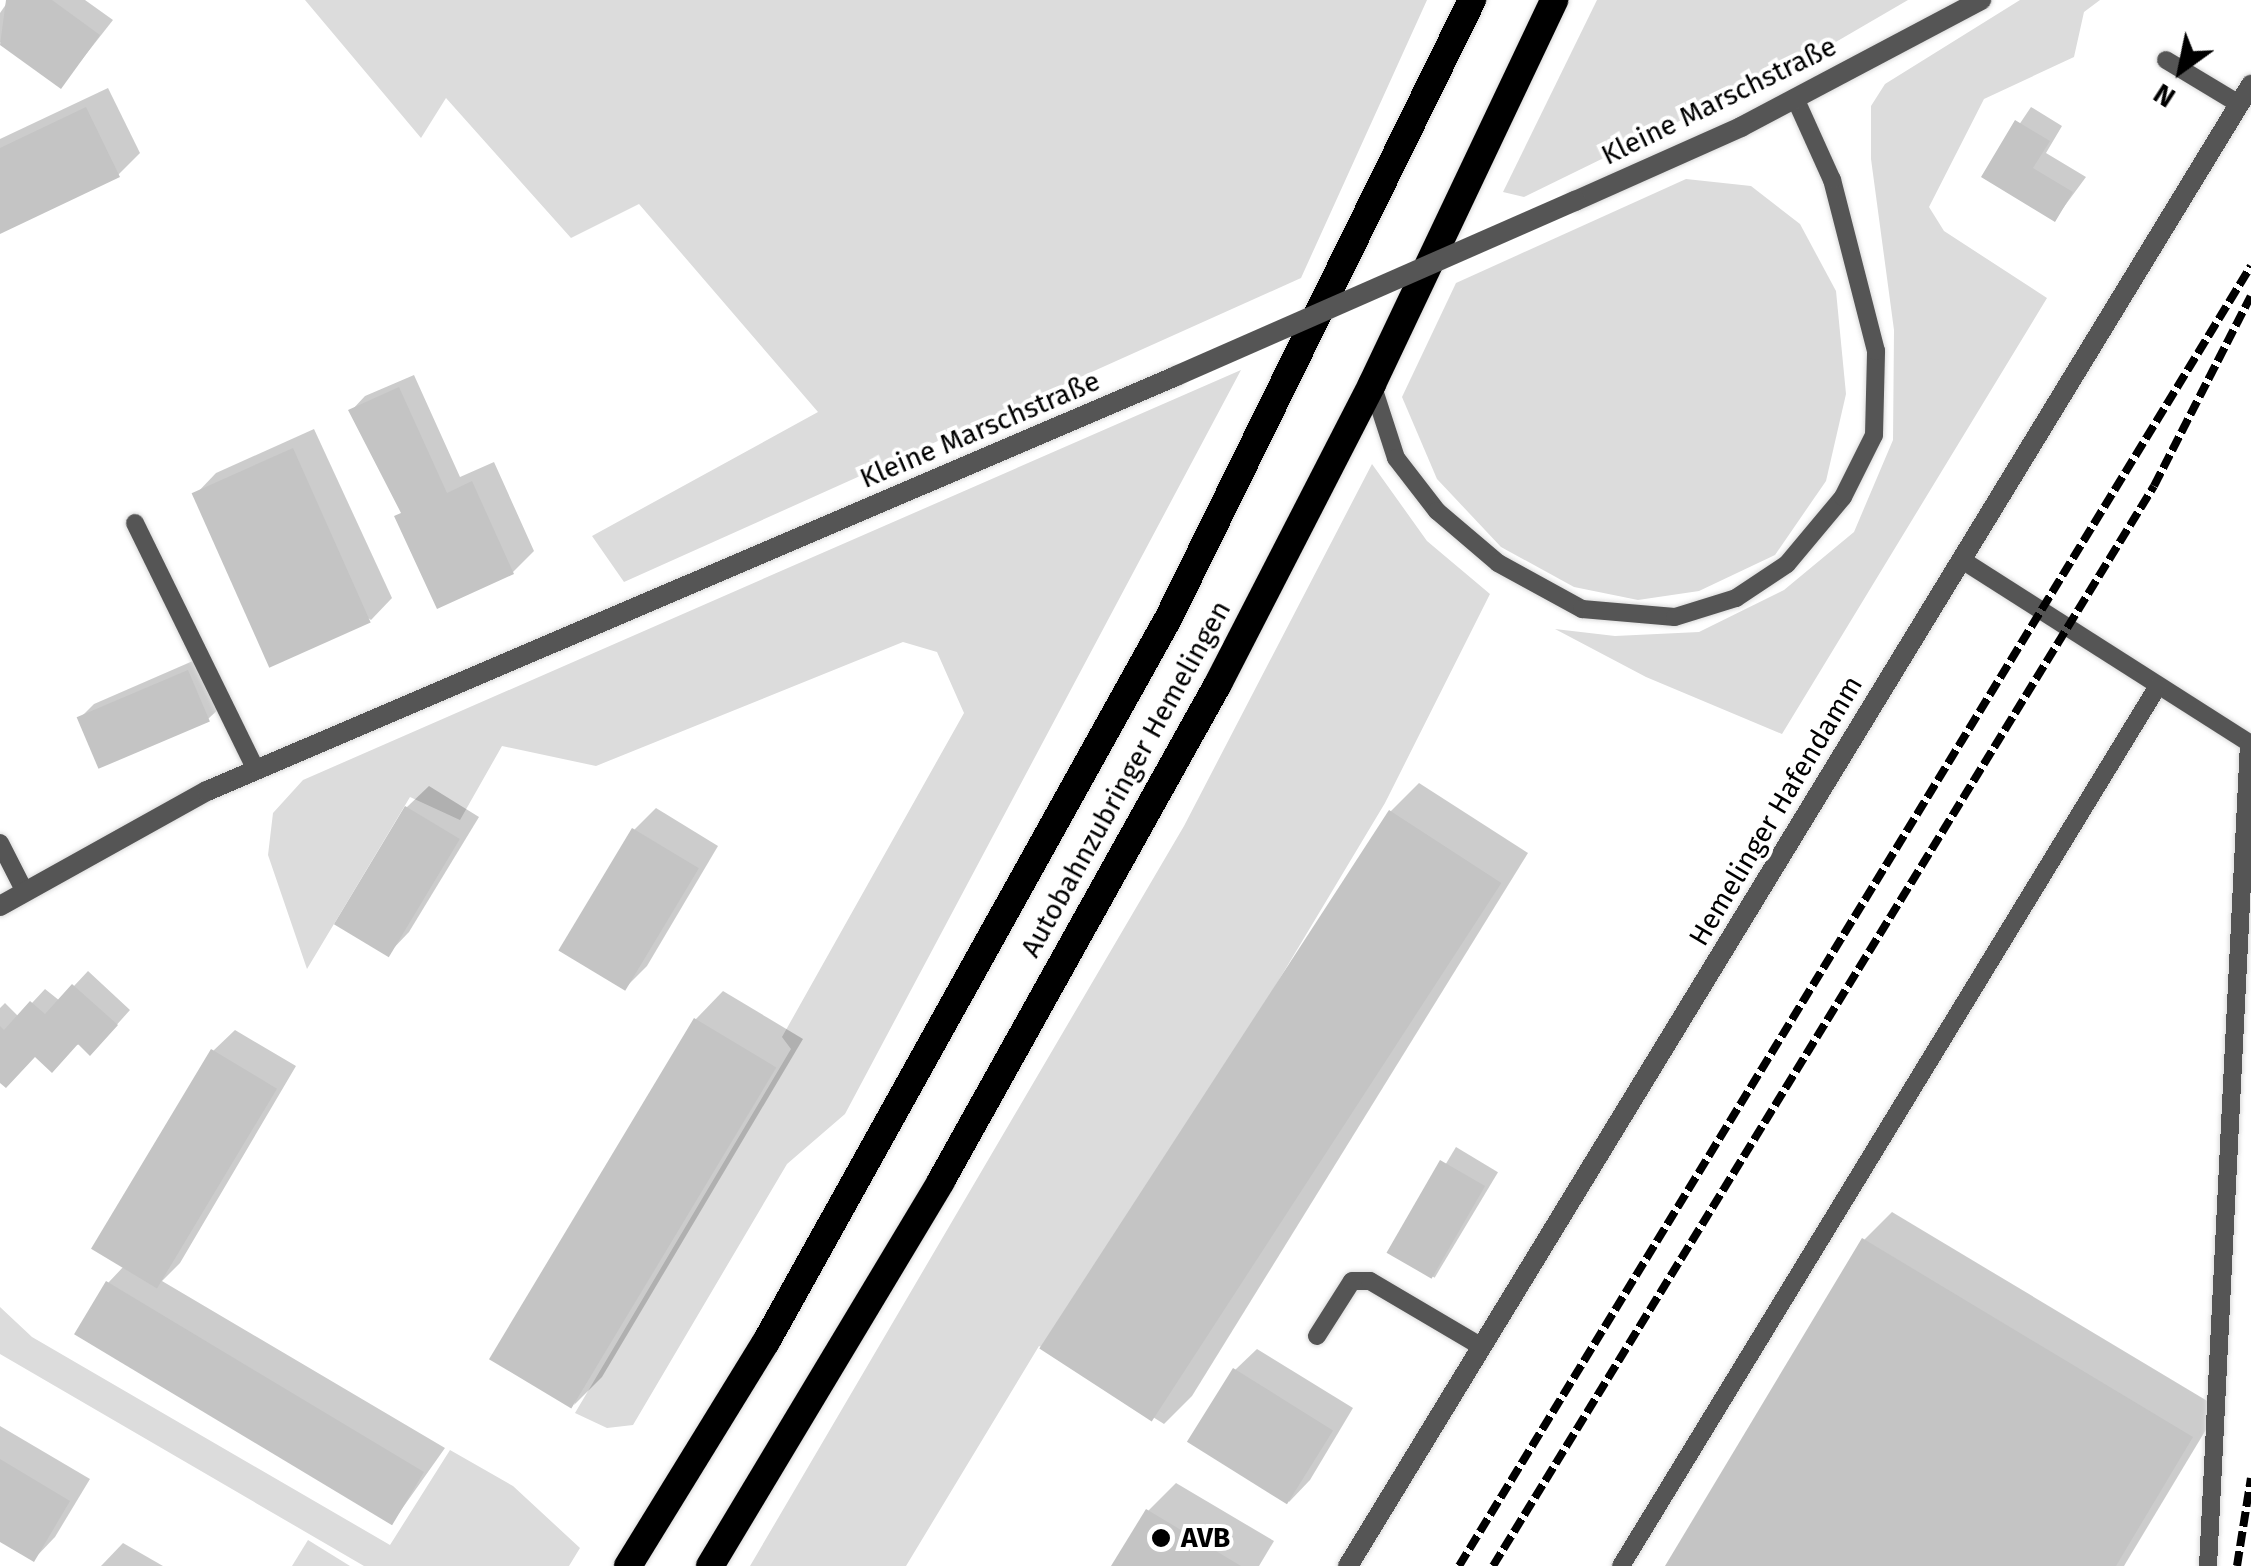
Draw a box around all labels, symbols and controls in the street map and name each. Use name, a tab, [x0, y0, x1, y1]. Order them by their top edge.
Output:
north arrow	[2131, 20, 2231, 120]
street label: Kleine Marschstraße	[1596, 30, 1842, 172]
text: N	[2148, 77, 2181, 114]
street label: Kleine Marschstraße	[855, 364, 1105, 496]
street label: Autobahnzubringer Hemelingen	[1014, 595, 1238, 963]
street label: Hemelinger Hafendamm	[1682, 670, 1870, 952]
place label: AVB	[1181, 1521, 1230, 1555]
marker: AVB	[1150, 1527, 1172, 1549]

